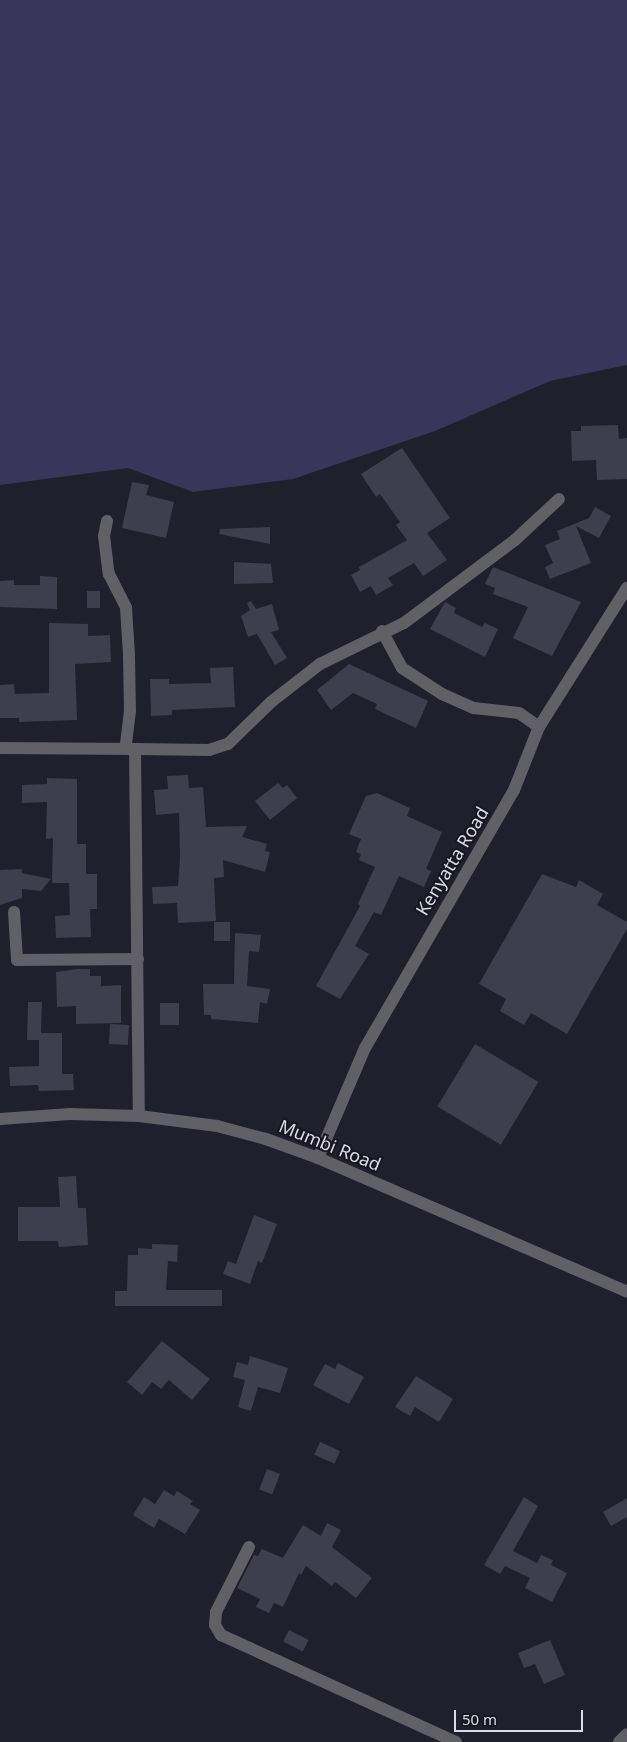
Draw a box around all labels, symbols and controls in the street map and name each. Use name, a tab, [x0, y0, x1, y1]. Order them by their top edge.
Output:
street label: Kenyatta Road	[411, 803, 493, 919]
street label: Mumbi Road	[276, 1115, 384, 1175]
scale bar	[457, 1700, 586, 1732]
text: 50 m	[462, 1709, 497, 1729]

